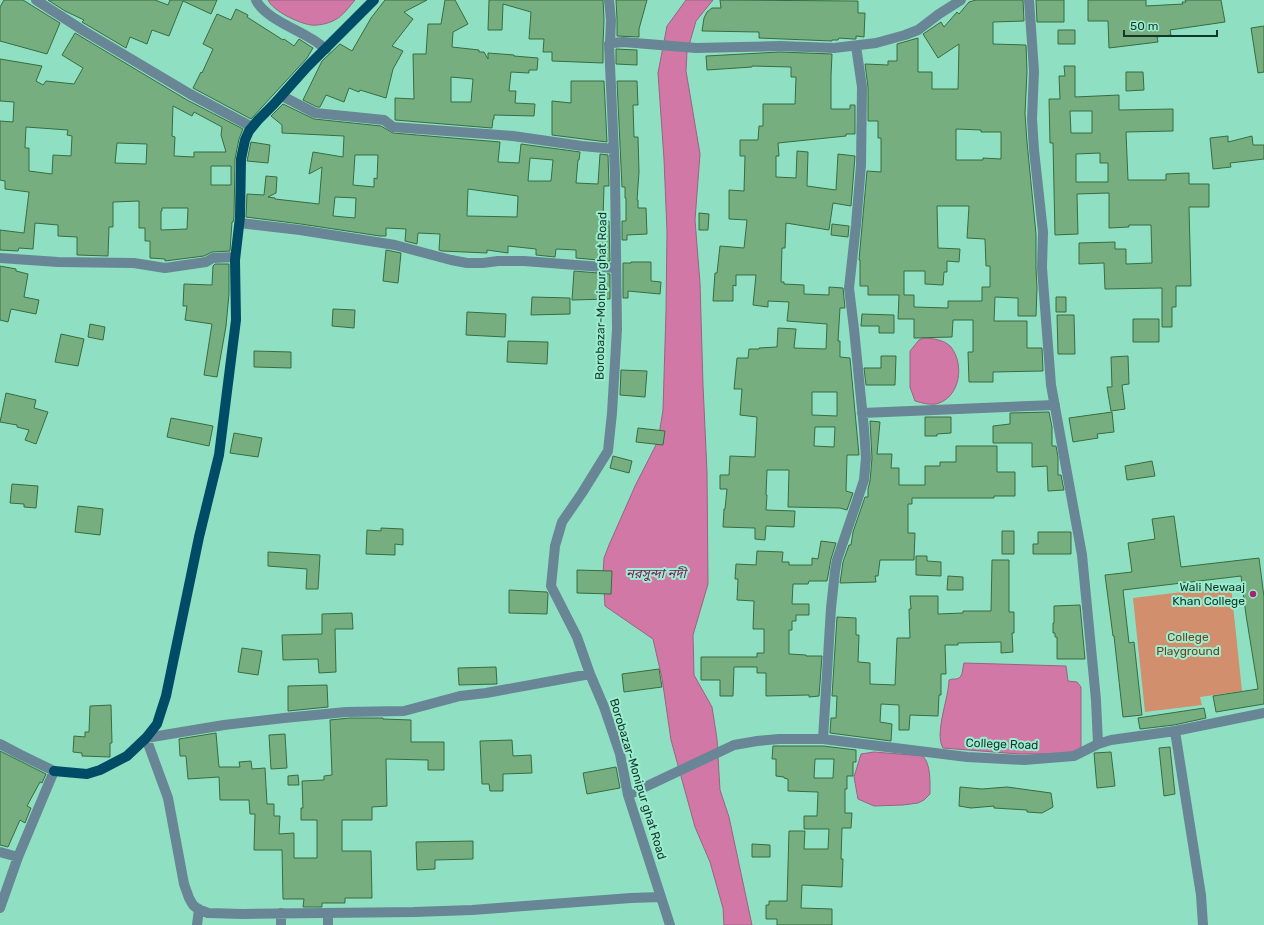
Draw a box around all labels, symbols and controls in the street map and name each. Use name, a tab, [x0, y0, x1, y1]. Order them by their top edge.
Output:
scale bar	[1124, 12, 1217, 38]
text: 50 m	[1130, 19, 1158, 33]
street label: Borobazar-Monipur ghat Road	[593, 212, 609, 380]
water label: নরসুন্দা নদী	[626, 566, 689, 581]
place label: Wali Newaaj Khan College	[1172, 580, 1245, 608]
marker: Wali Newaaj Khan College	[1248, 589, 1258, 599]
park label: College Playground	[1156, 630, 1220, 658]
street label: Borobazar-Monipur ghat Road	[607, 697, 669, 861]
street label: College Road	[965, 736, 1039, 752]

